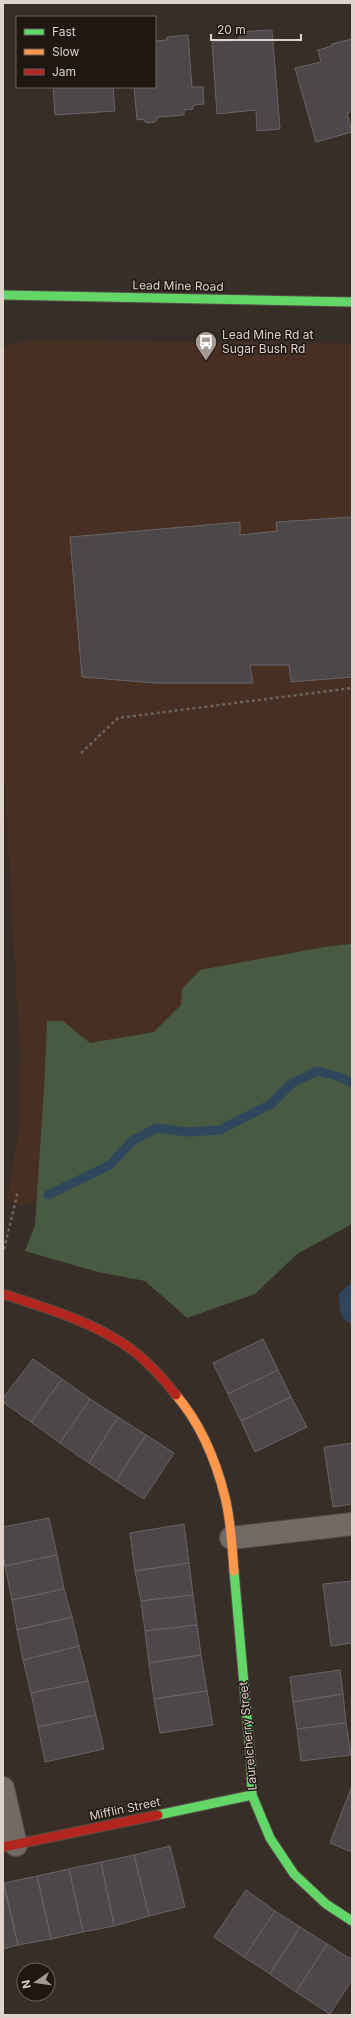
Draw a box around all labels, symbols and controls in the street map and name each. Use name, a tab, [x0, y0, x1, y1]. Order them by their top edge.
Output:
legend	[16, 16, 156, 88]
scale bar	[211, 16, 301, 42]
text: 20 m	[217, 22, 246, 37]
text: Fast	[52, 24, 76, 39]
text: Slow	[52, 44, 80, 59]
text: Jam	[52, 64, 76, 79]
street label: Lead Mine Road	[132, 277, 224, 294]
place label: Lead Mine Rd at Sugar Bush Rd	[222, 327, 314, 356]
bus stop icon: Lead Mine Rd at Sugar Bush Rd	[193, 329, 219, 362]
street label: Laurelcherry Street	[235, 1681, 260, 1791]
street label: Mifflin Street	[88, 1794, 162, 1823]
north arrow	[16, 1962, 56, 2002]
text: N	[18, 1979, 34, 1990]

